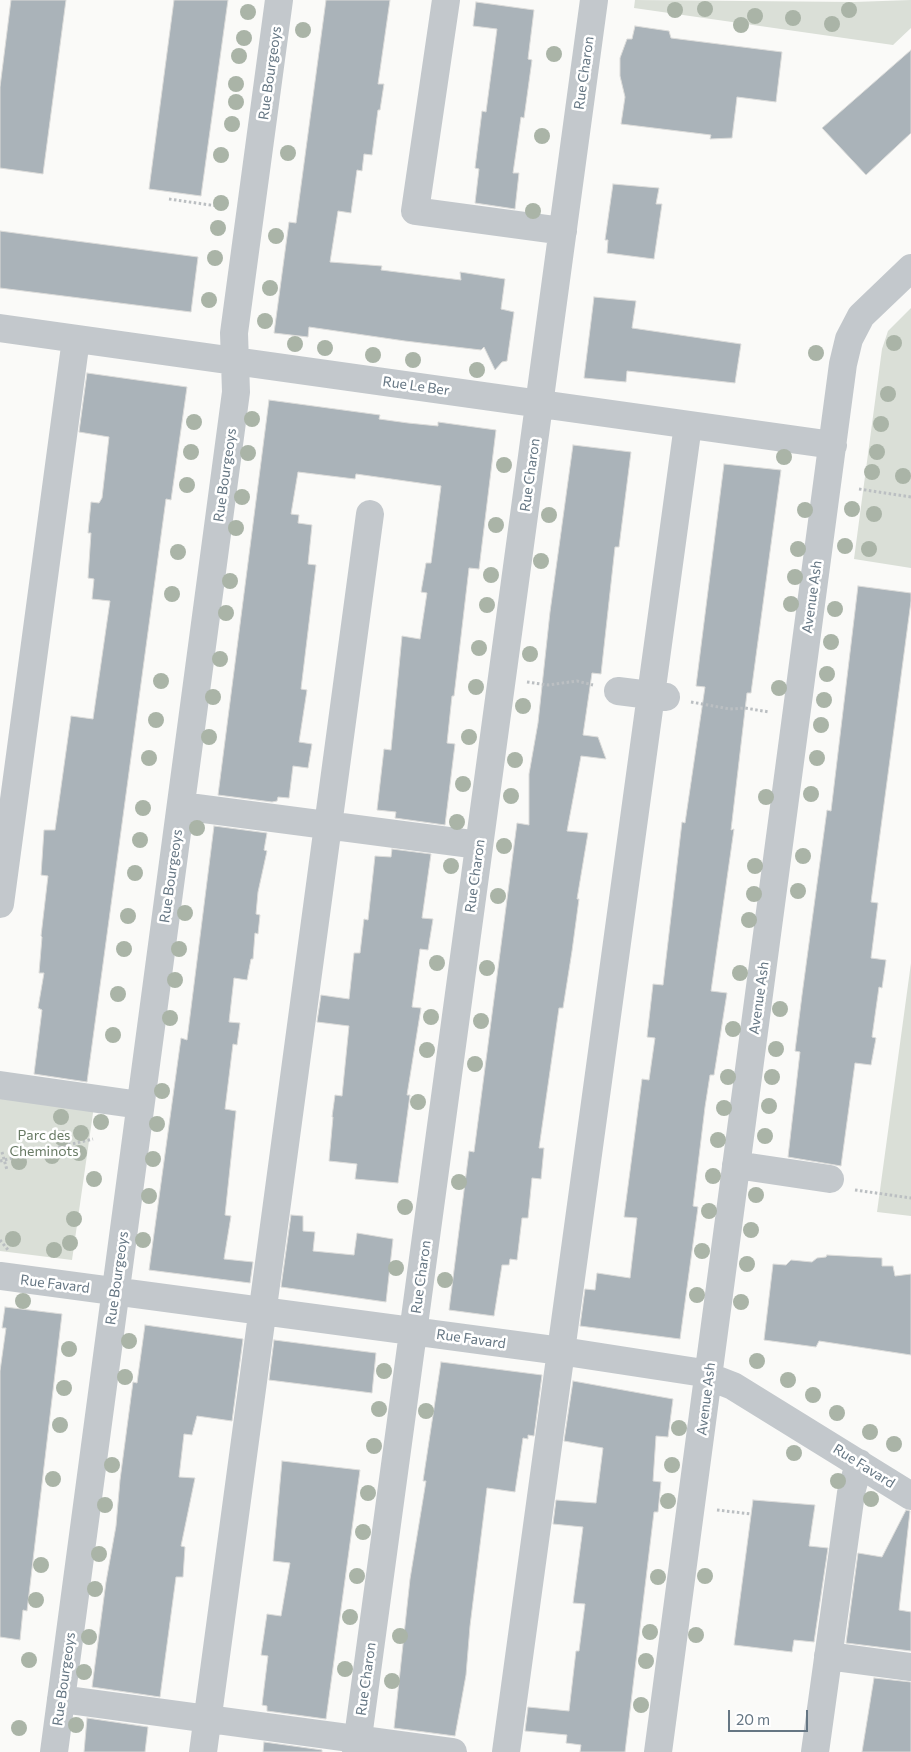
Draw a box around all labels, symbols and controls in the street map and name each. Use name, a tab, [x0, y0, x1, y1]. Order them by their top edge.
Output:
street label: Rue Bourgeoys	[255, 25, 285, 121]
street label: Rue Charon	[571, 35, 597, 111]
street label: Rue Le Ber	[382, 373, 450, 399]
street label: Rue Bourgeoys	[210, 427, 240, 523]
street label: Rue Charon	[517, 437, 543, 513]
street label: Avenue Ash	[799, 559, 825, 635]
street label: Rue Bourgeoys	[156, 828, 186, 924]
street label: Rue Charon	[462, 838, 488, 914]
street label: Avenue Ash	[746, 960, 772, 1036]
park label: Parc des Cheminots	[9, 1127, 79, 1160]
street label: Rue Bourgeoys	[102, 1230, 132, 1326]
street label: Rue Charon	[408, 1239, 434, 1315]
street label: Rue Favard	[19, 1271, 91, 1297]
street label: Rue Favard	[435, 1326, 507, 1352]
street label: Avenue Ash	[693, 1362, 719, 1436]
street label: Rue Favard	[830, 1440, 898, 1492]
street label: Rue Bourgeoys	[49, 1631, 79, 1727]
street label: Rue Charon	[353, 1641, 379, 1717]
scale bar	[731, 1700, 811, 1732]
text: 20 m	[736, 1710, 770, 1728]

